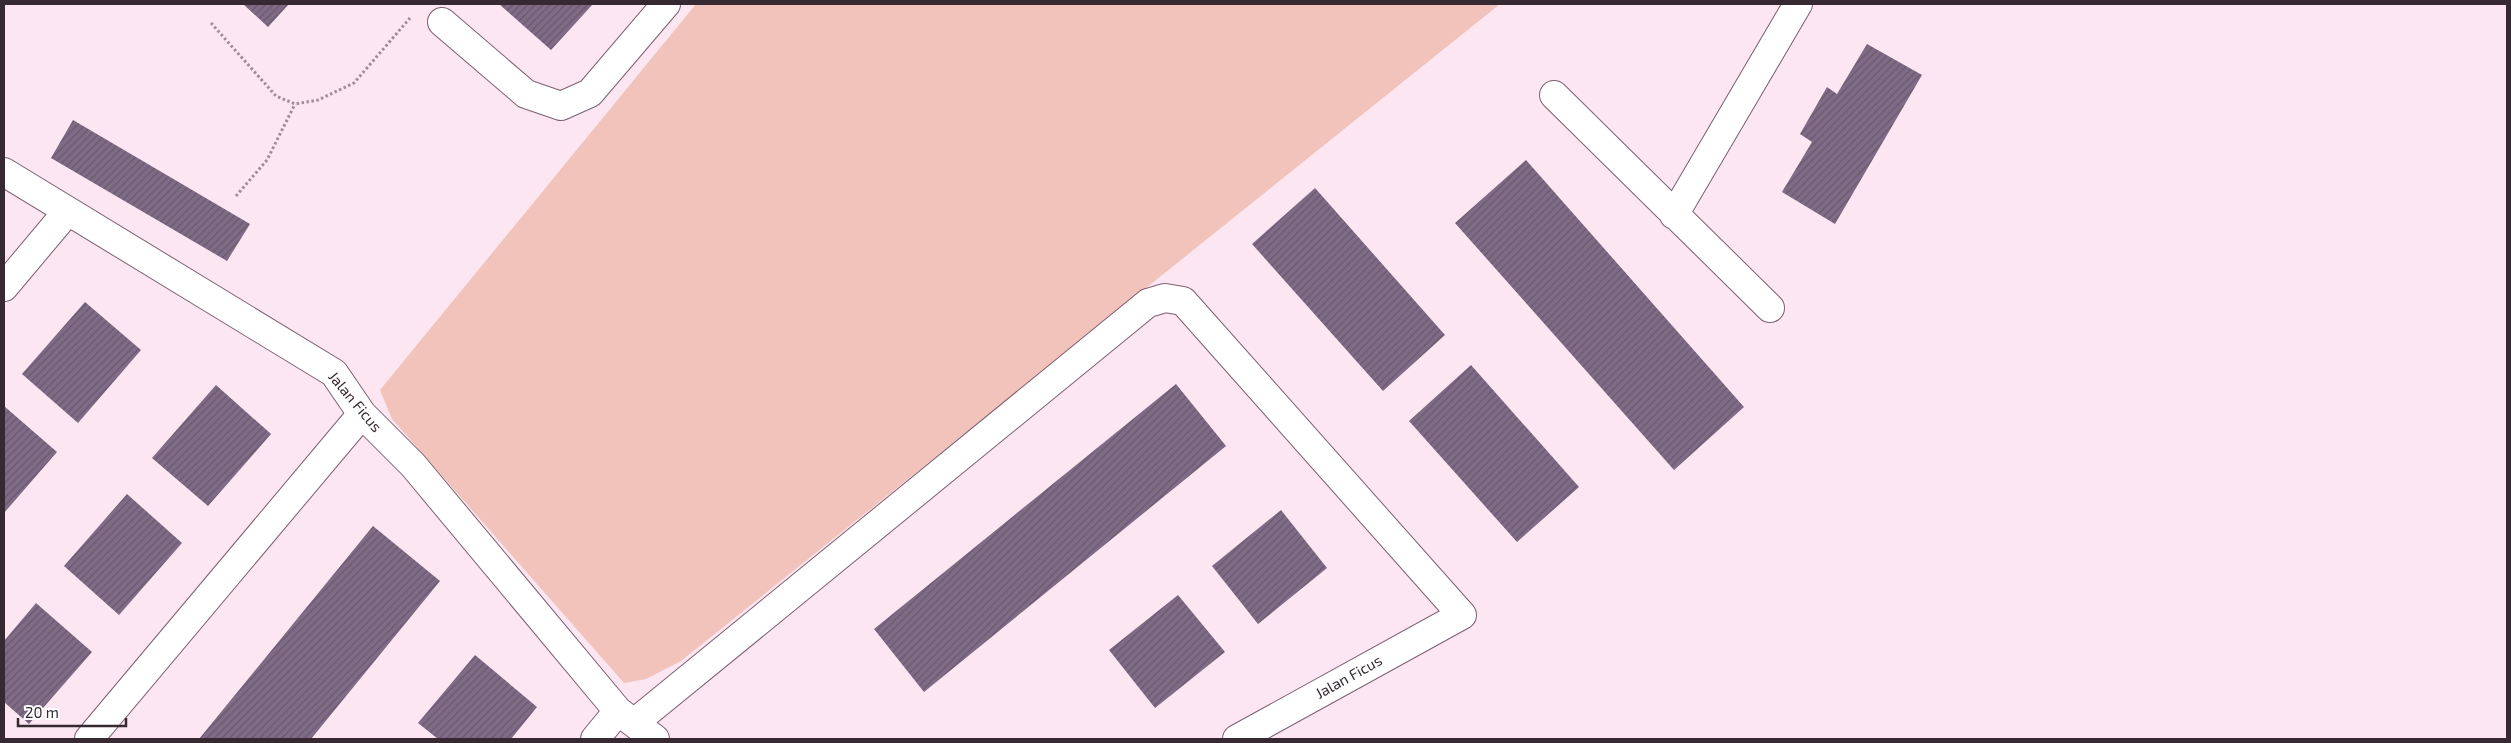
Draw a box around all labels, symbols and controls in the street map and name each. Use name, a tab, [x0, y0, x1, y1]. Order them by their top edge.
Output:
street label: Jalan Ficus	[325, 367, 386, 435]
street label: Jalan Ficus	[1312, 650, 1385, 702]
scale bar	[18, 696, 125, 728]
text: 20 m	[25, 703, 59, 721]

